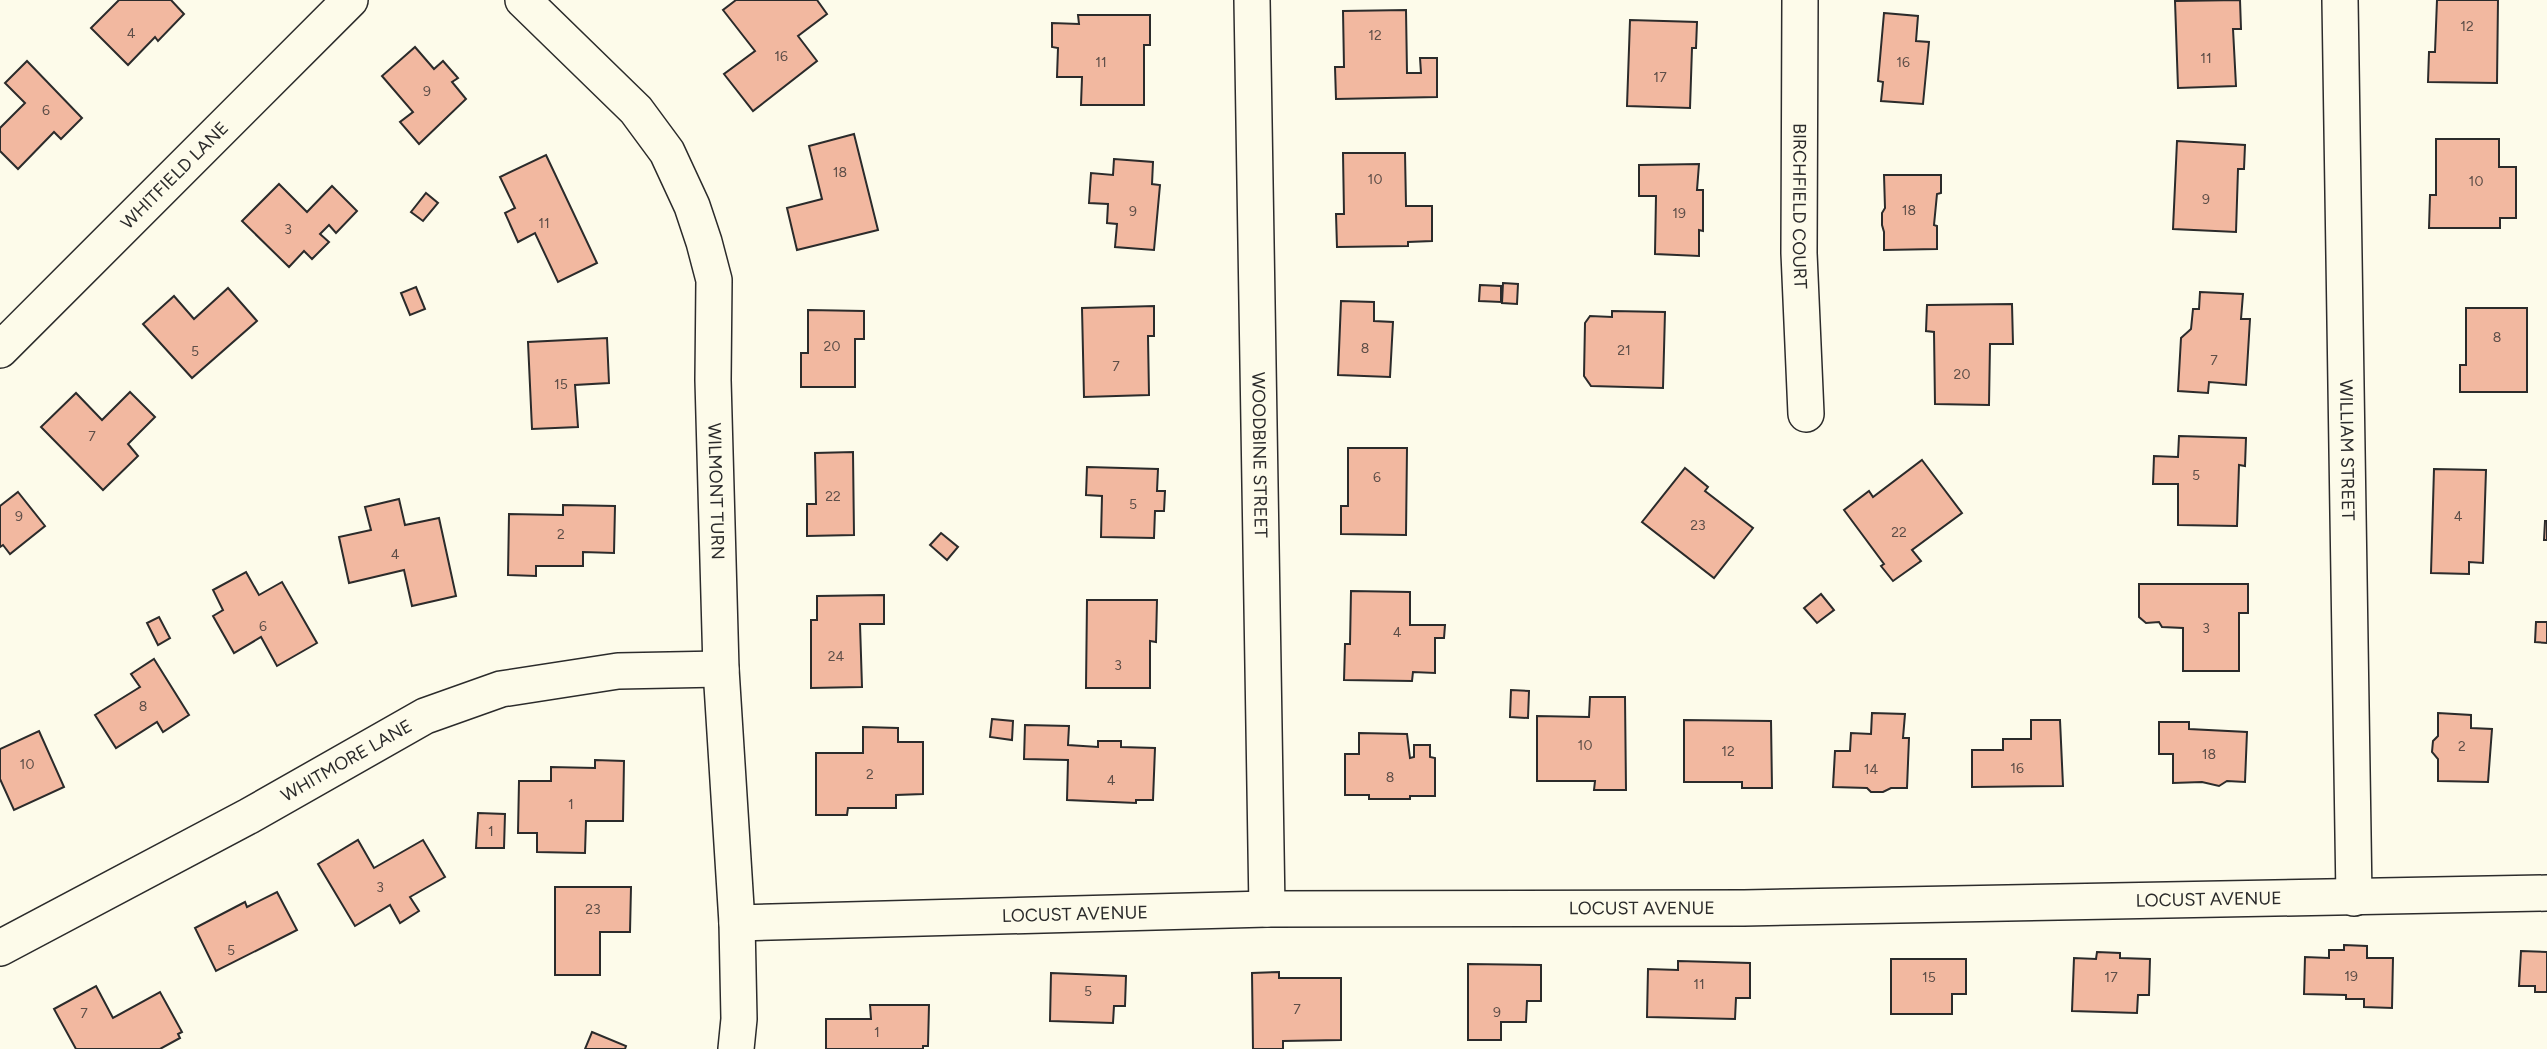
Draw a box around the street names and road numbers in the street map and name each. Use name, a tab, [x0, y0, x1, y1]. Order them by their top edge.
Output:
street label: WHITFIELD LANE	[116, 117, 233, 234]
street label: BIRCHFIELD COURT	[1788, 123, 1812, 290]
street label: WOODBINE STREET	[1247, 372, 1272, 538]
street label: WILLIAM STREET	[2335, 379, 2359, 521]
street label: WILMONT TURN	[703, 423, 729, 560]
street label: WHITMORE LANE	[277, 715, 416, 807]
street label: LOCUST AVENUE	[2136, 887, 2282, 912]
street label: LOCUST AVENUE	[1569, 897, 1715, 919]
street label: LOCUST AVENUE	[1002, 901, 1148, 927]

